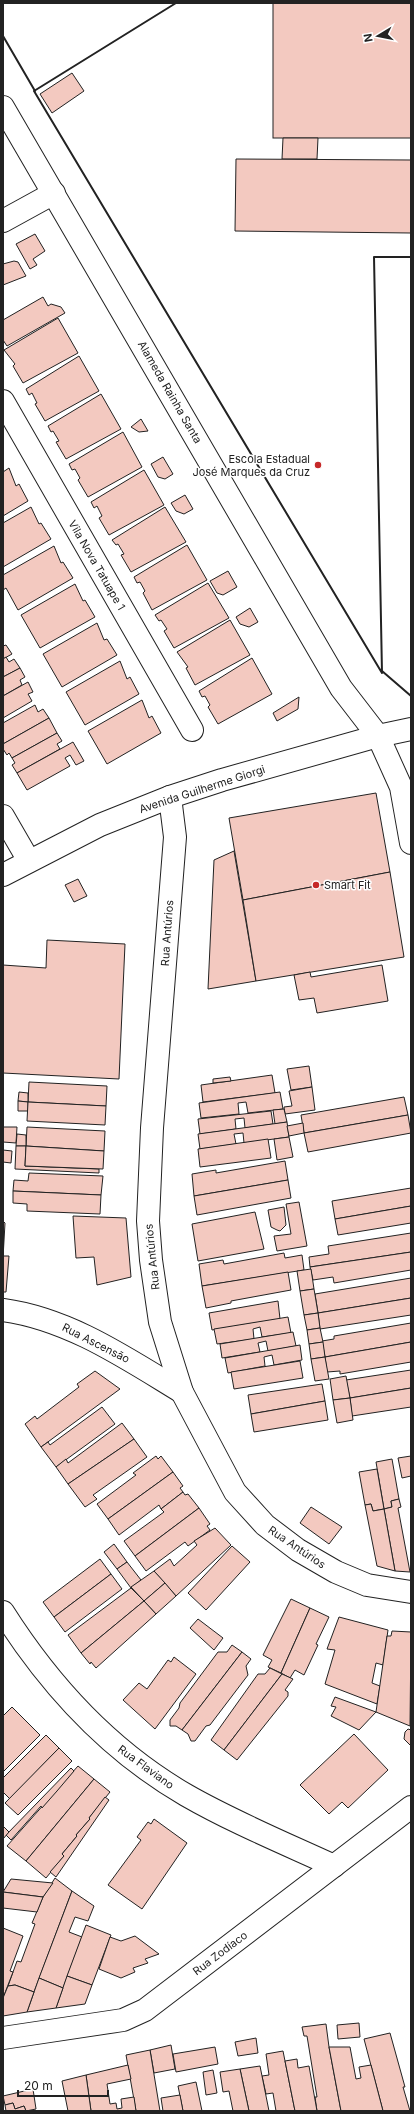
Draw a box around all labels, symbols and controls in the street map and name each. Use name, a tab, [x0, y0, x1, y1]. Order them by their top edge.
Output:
north arrow	[358, 16, 398, 56]
text: N	[361, 32, 376, 43]
street label: Alameda Rainha Santa	[135, 338, 205, 446]
place label: Escola Estadual José Marques da Cruz	[192, 452, 310, 479]
marker: Escola Estadual José Marques da Cruz	[313, 460, 323, 470]
street label: Vila Nova Tatuape 1	[66, 517, 128, 613]
street label: Avenida Guilherme Giorgi	[137, 762, 267, 816]
place label: Smart Fit	[324, 878, 371, 892]
marker: Smart Fit	[311, 880, 321, 890]
street label: Rua Antúrios	[158, 899, 176, 967]
street label: Rua Antúrios	[142, 1223, 162, 1291]
street label: Rua Ascensão	[60, 1320, 133, 1366]
street label: Rua Antúrios	[266, 1523, 329, 1571]
street label: Rua Flaviano	[115, 1742, 177, 1792]
street label: Rua Zodíaco	[190, 1928, 250, 1978]
scale bar	[18, 2072, 108, 2098]
text: 20 m	[24, 2078, 53, 2093]

